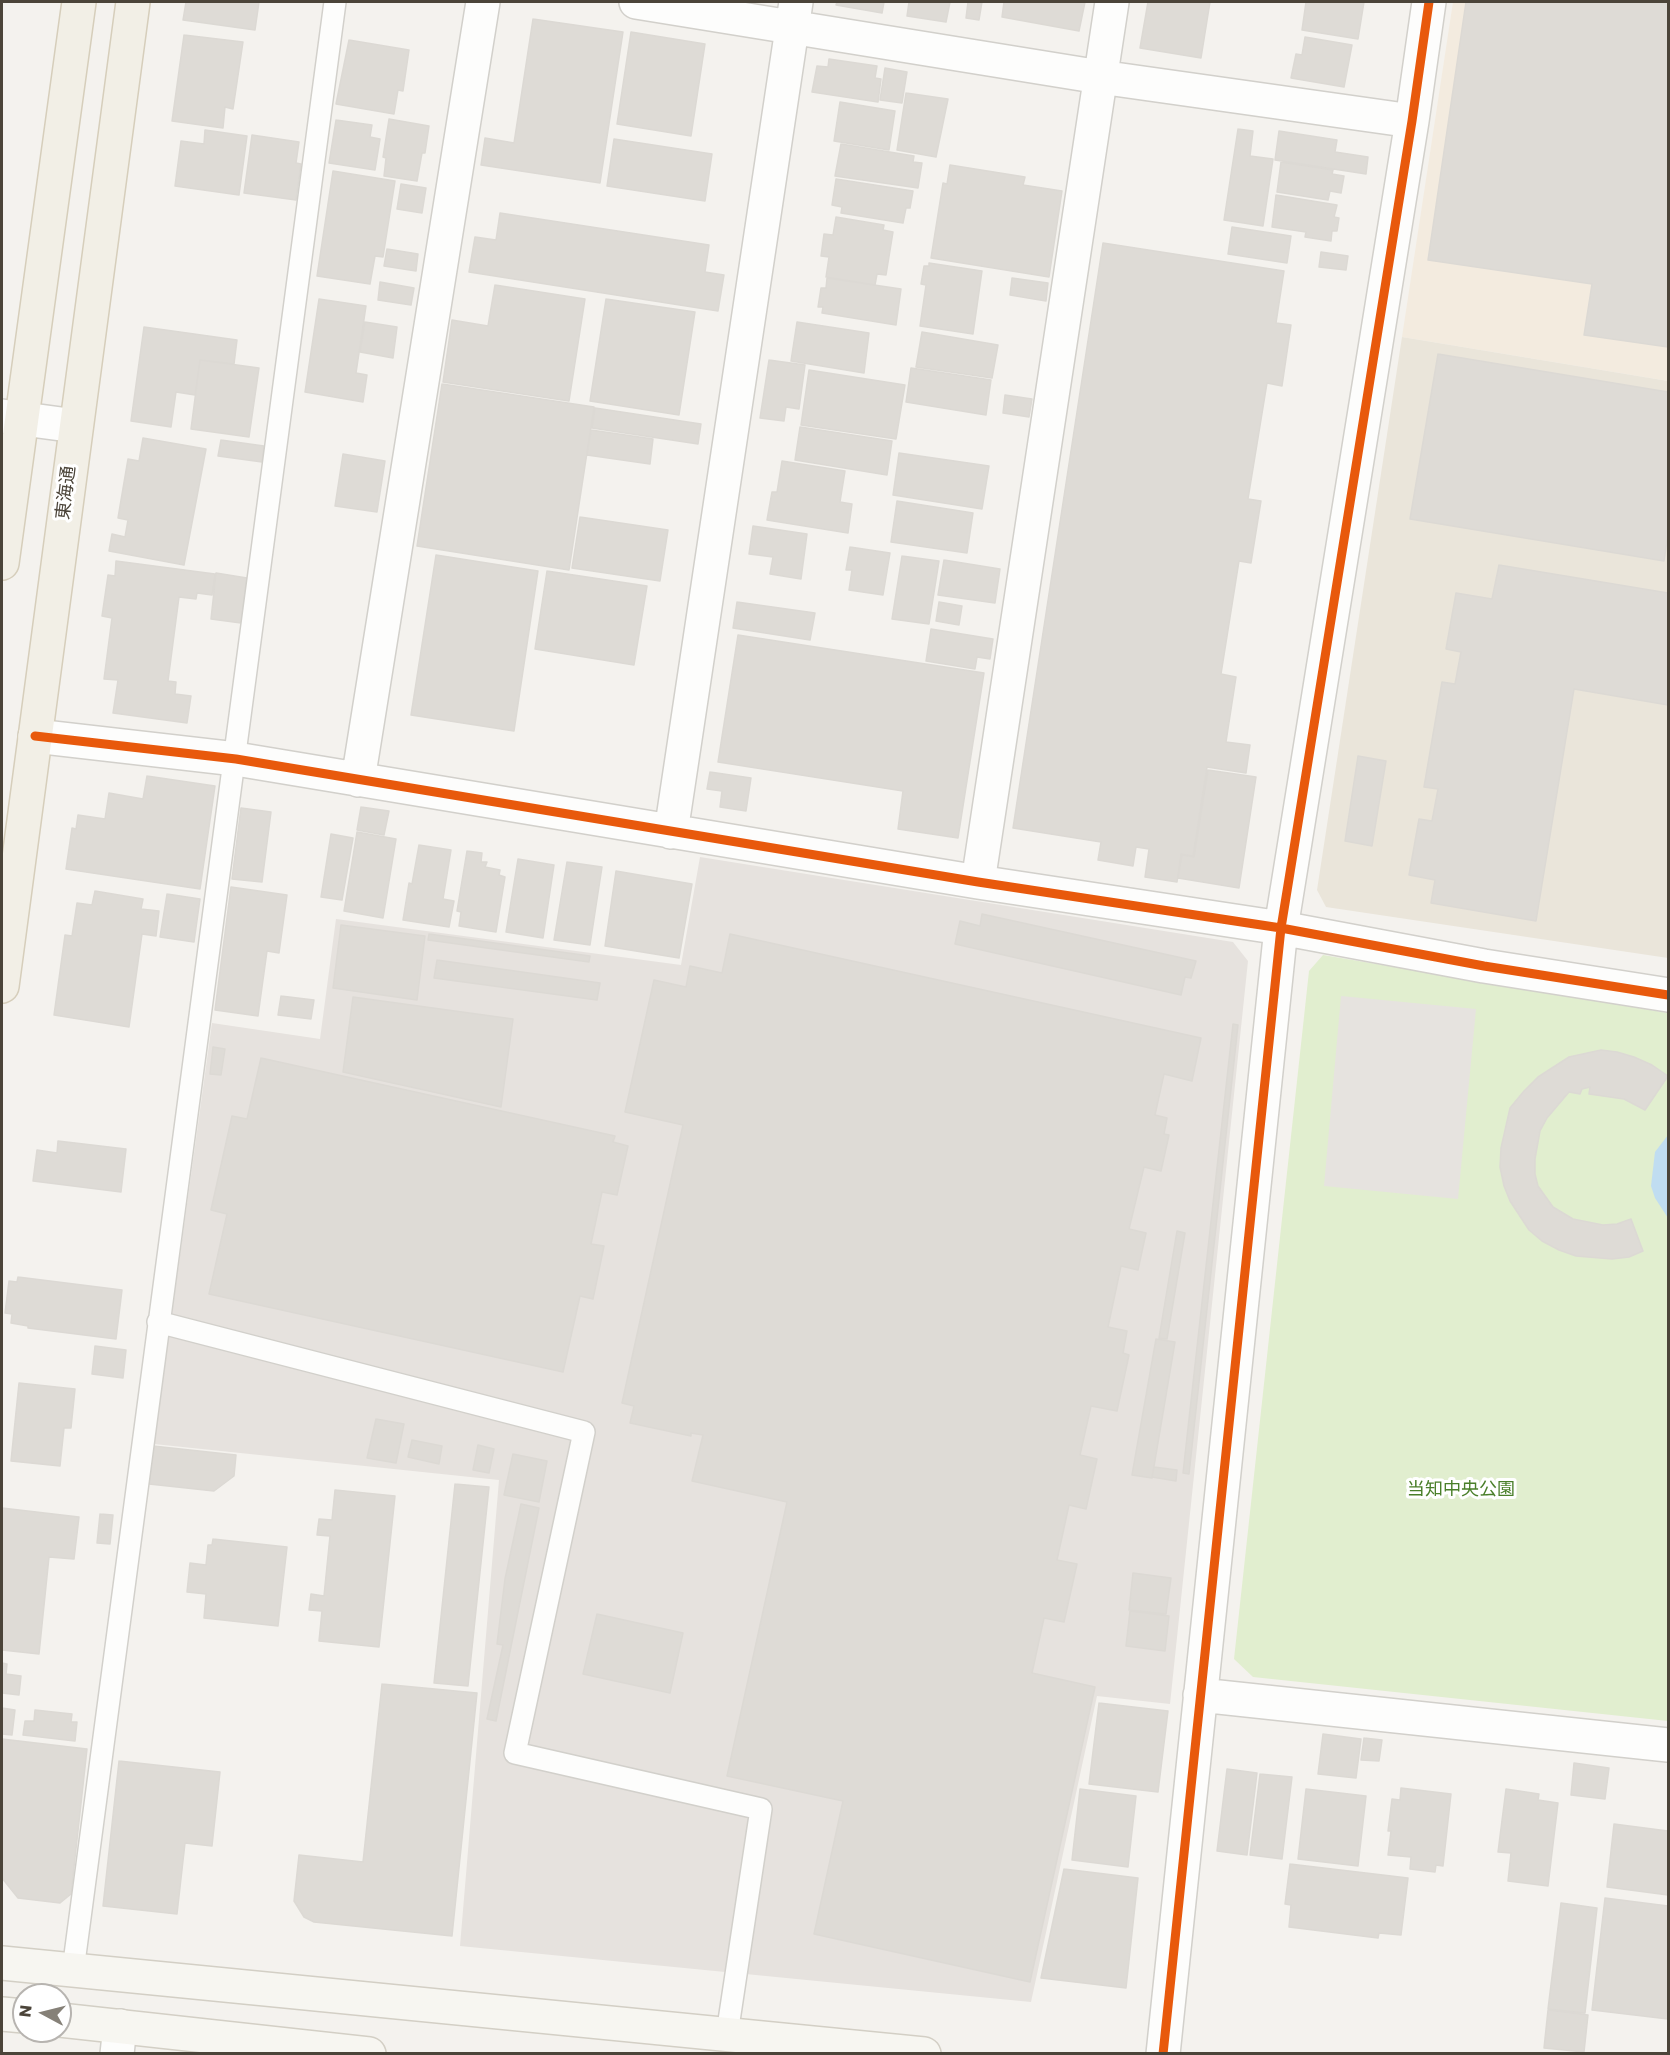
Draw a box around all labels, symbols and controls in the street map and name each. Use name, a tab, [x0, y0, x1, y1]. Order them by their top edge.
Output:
street label: 東海通	[53, 465, 81, 521]
park label: 当知中央公園	[1407, 1479, 1515, 1501]
north arrow	[12, 1983, 72, 2043]
text: N	[13, 2004, 38, 2018]

